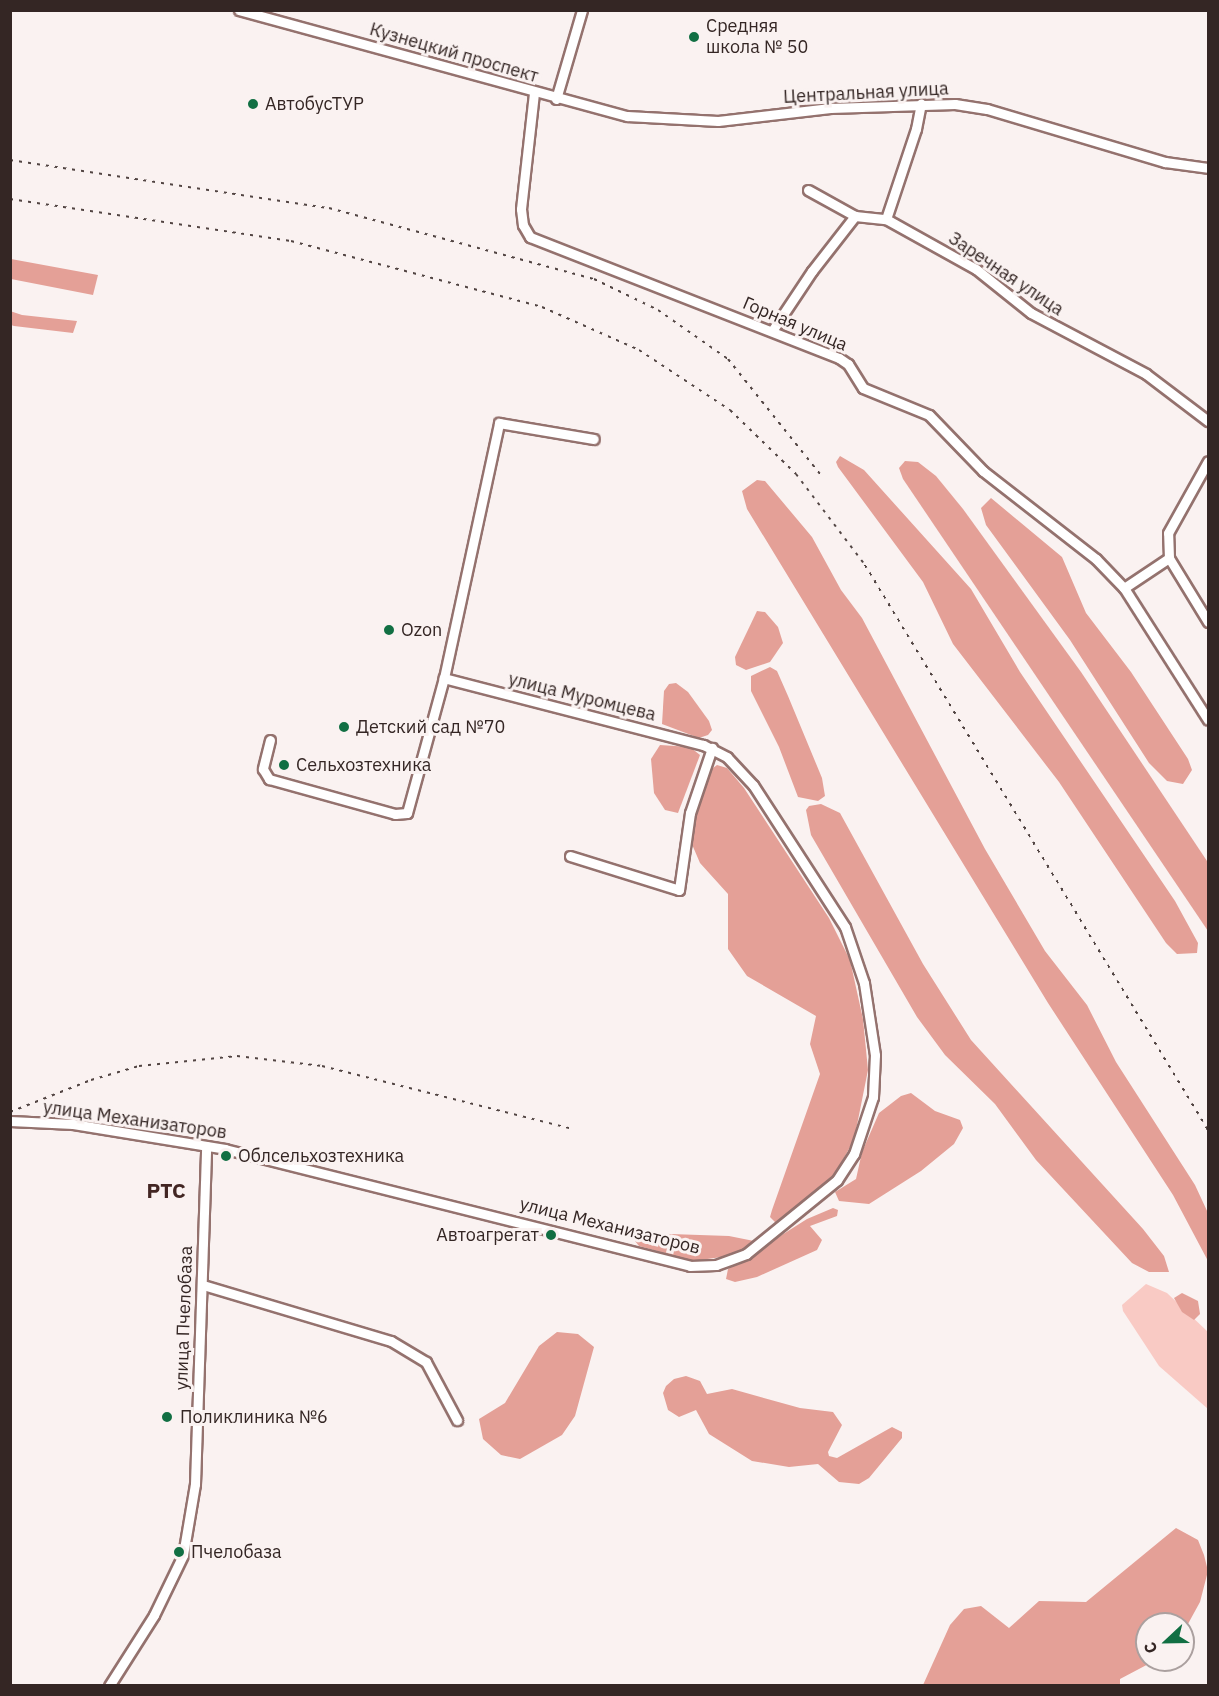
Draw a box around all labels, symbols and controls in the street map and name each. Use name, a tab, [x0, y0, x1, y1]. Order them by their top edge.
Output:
place label: Средняя школа № 50	[706, 16, 808, 58]
street label: Кузнецкий проспект	[367, 19, 541, 87]
marker: Средняя школа № 50	[687, 30, 701, 44]
street label: Центральная улица	[783, 78, 949, 108]
place label: АвтобусТУР	[265, 93, 364, 115]
marker: АвтобусТУР	[246, 97, 260, 111]
street label: Заречная улица	[944, 228, 1068, 320]
street label: Горная улица	[739, 292, 851, 356]
place label: Ozon	[401, 619, 442, 641]
marker: Ozon	[382, 623, 396, 637]
street label: улица Муромцева	[506, 668, 658, 726]
place label: Детский сад №70	[356, 716, 505, 738]
marker: Детский сад №70	[337, 720, 351, 734]
place label: Сельхозтехника	[296, 754, 431, 776]
marker: Сельхозтехника	[277, 758, 291, 772]
street label: улица Механизаторов	[42, 1096, 228, 1144]
place label: Облсельхозтехника	[238, 1145, 404, 1167]
marker: Облсельхозтехника	[219, 1149, 233, 1163]
district label: РТС	[146, 1177, 186, 1203]
street label: улица Механизаторов	[517, 1193, 703, 1259]
place label: Автоагрегат	[436, 1224, 539, 1246]
marker: Автоагрегат	[544, 1228, 558, 1242]
street label: улица Пчелобаза	[171, 1245, 197, 1391]
place label: Поликлиника №6	[180, 1406, 328, 1428]
marker: Поликлиника №6	[158, 1408, 176, 1426]
place label: Пчелобаза	[191, 1541, 282, 1563]
marker: Пчелобаза	[172, 1545, 186, 1559]
north arrow	[1135, 1612, 1195, 1672]
text: С	[1139, 1639, 1161, 1657]

